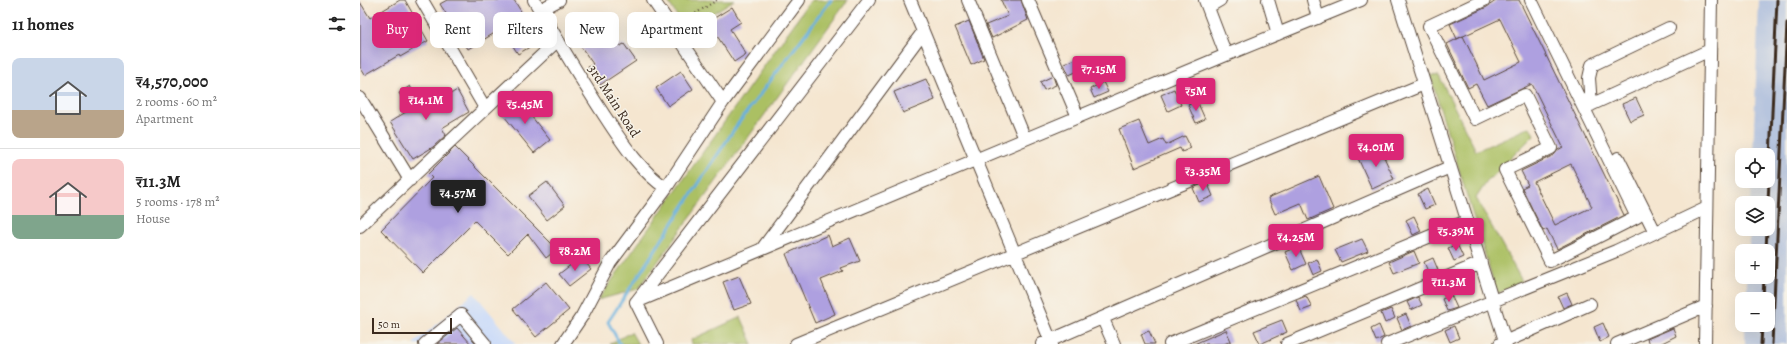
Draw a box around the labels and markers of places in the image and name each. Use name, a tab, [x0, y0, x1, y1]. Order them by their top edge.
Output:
pin: ₹7.15M	[1066, 56, 1132, 90]
pin: ₹5M	[1177, 78, 1215, 112]
pin: ₹14.1M	[393, 87, 459, 121]
pin: ₹5.45M	[492, 91, 558, 125]
pin: ₹4.01M	[1343, 134, 1409, 168]
pin: ₹3.35M	[1170, 158, 1236, 192]
pin: ₹4.57M	[425, 180, 491, 214]
pin: ₹5.39M	[1423, 218, 1489, 252]
pin: ₹4.25M	[1263, 224, 1329, 258]
pin: ₹8.2M	[547, 238, 603, 272]
pin: ₹11.3M	[1416, 269, 1482, 303]

